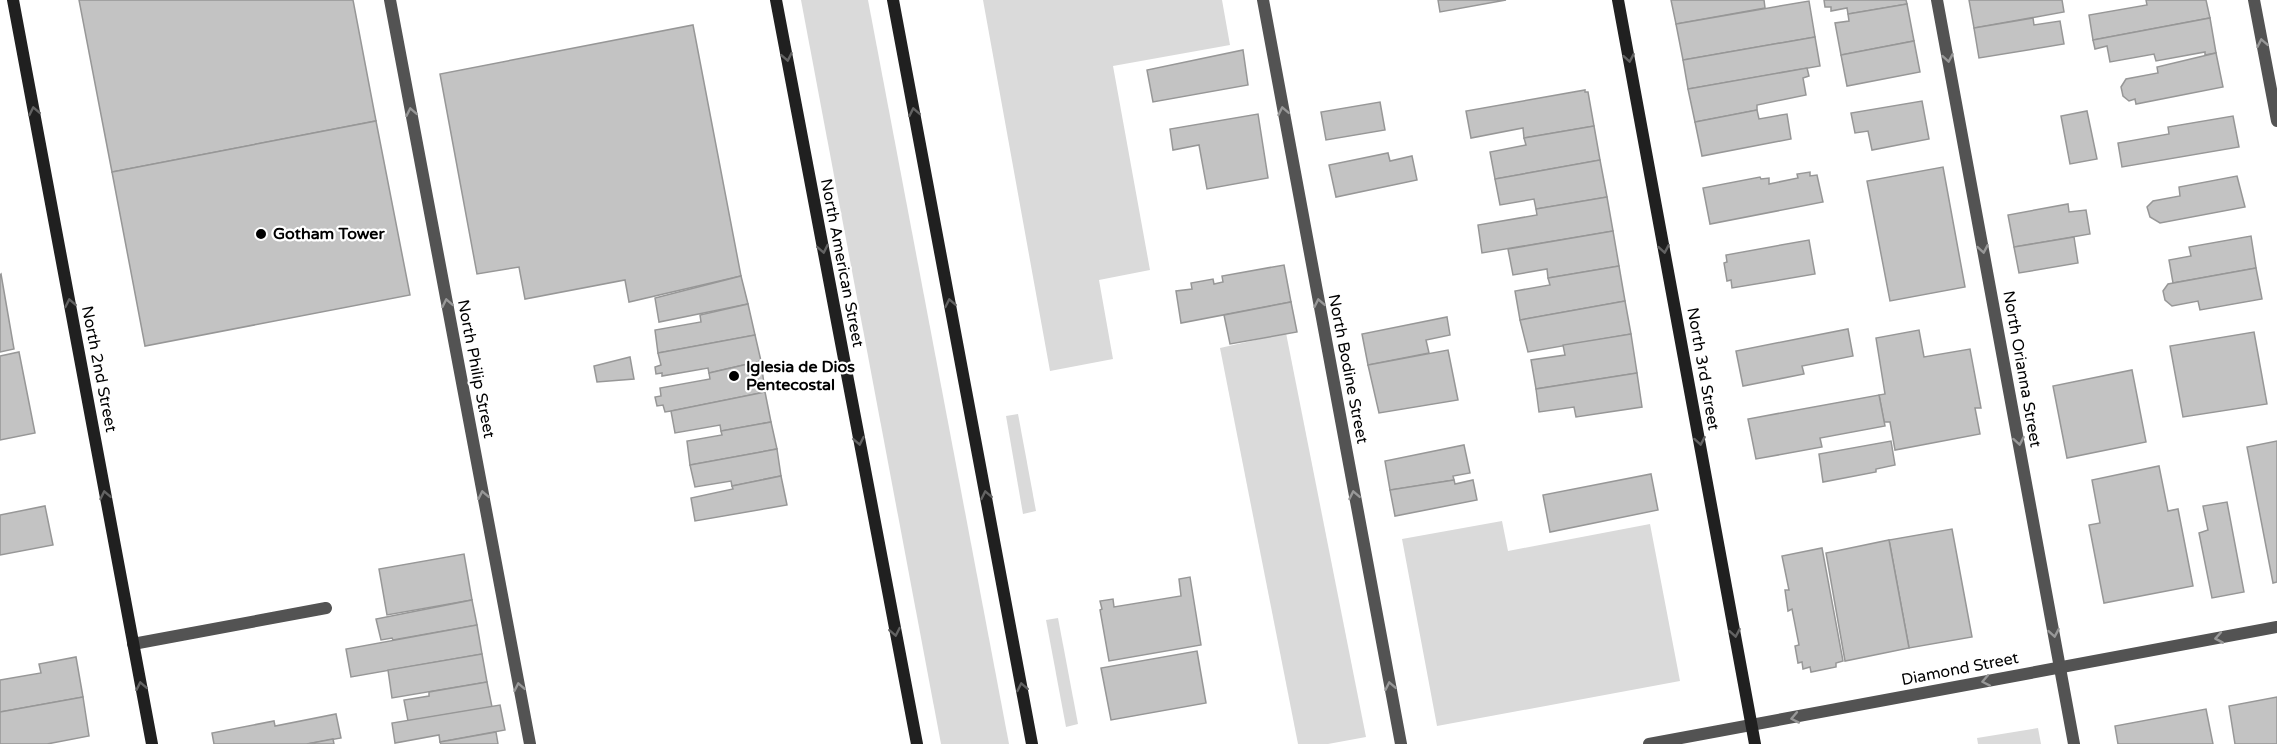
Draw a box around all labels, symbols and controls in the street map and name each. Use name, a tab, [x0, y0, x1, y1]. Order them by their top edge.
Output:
one-way arrow	[2257, 39, 2269, 48]
one-way arrow	[780, 52, 793, 62]
one-way arrow	[1622, 52, 1635, 62]
one-way arrow	[1941, 52, 1954, 62]
one-way arrow	[28, 107, 41, 117]
one-way arrow	[405, 107, 417, 116]
one-way arrow	[908, 107, 921, 117]
one-way arrow	[1277, 107, 1290, 117]
street label: North American Street	[816, 177, 868, 349]
place label: Gotham Tower	[273, 224, 385, 244]
marker: Gotham Tower	[254, 227, 268, 241]
one-way arrow	[816, 244, 829, 254]
one-way arrow	[1657, 244, 1670, 254]
one-way arrow	[1976, 244, 1989, 254]
street label: North Orianna Street	[1998, 289, 2046, 449]
street label: North Bodine Street	[1324, 292, 1372, 446]
one-way arrow	[64, 298, 77, 308]
street label: North Philip Street	[453, 298, 499, 440]
one-way arrow	[944, 298, 957, 308]
one-way arrow	[1313, 298, 1326, 308]
one-way arrow	[441, 299, 454, 309]
street label: North 2nd Street	[77, 304, 121, 434]
street label: North 3rd Street	[1682, 306, 1724, 432]
place label: Iglesia de Dios Pentecostal	[746, 357, 855, 395]
marker: Iglesia de Dios Pentecostal	[727, 369, 741, 383]
one-way arrow	[852, 435, 865, 445]
one-way arrow	[1693, 436, 1706, 446]
one-way arrow	[2012, 436, 2024, 446]
one-way arrow	[99, 490, 112, 500]
one-way arrow	[477, 490, 490, 500]
one-way arrow	[980, 490, 993, 500]
one-way arrow	[1349, 490, 1361, 499]
one-way arrow	[2047, 627, 2060, 637]
one-way arrow	[889, 628, 901, 637]
one-way arrow	[1728, 628, 1741, 638]
one-way arrow	[2215, 631, 2225, 644]
street label: Diamond Street	[1900, 648, 2020, 690]
one-way arrow	[1982, 674, 1992, 687]
one-way arrow	[135, 682, 148, 692]
one-way arrow	[513, 682, 526, 692]
one-way arrow	[1016, 682, 1029, 692]
one-way arrow	[1384, 682, 1397, 692]
one-way arrow	[1790, 711, 1800, 724]

